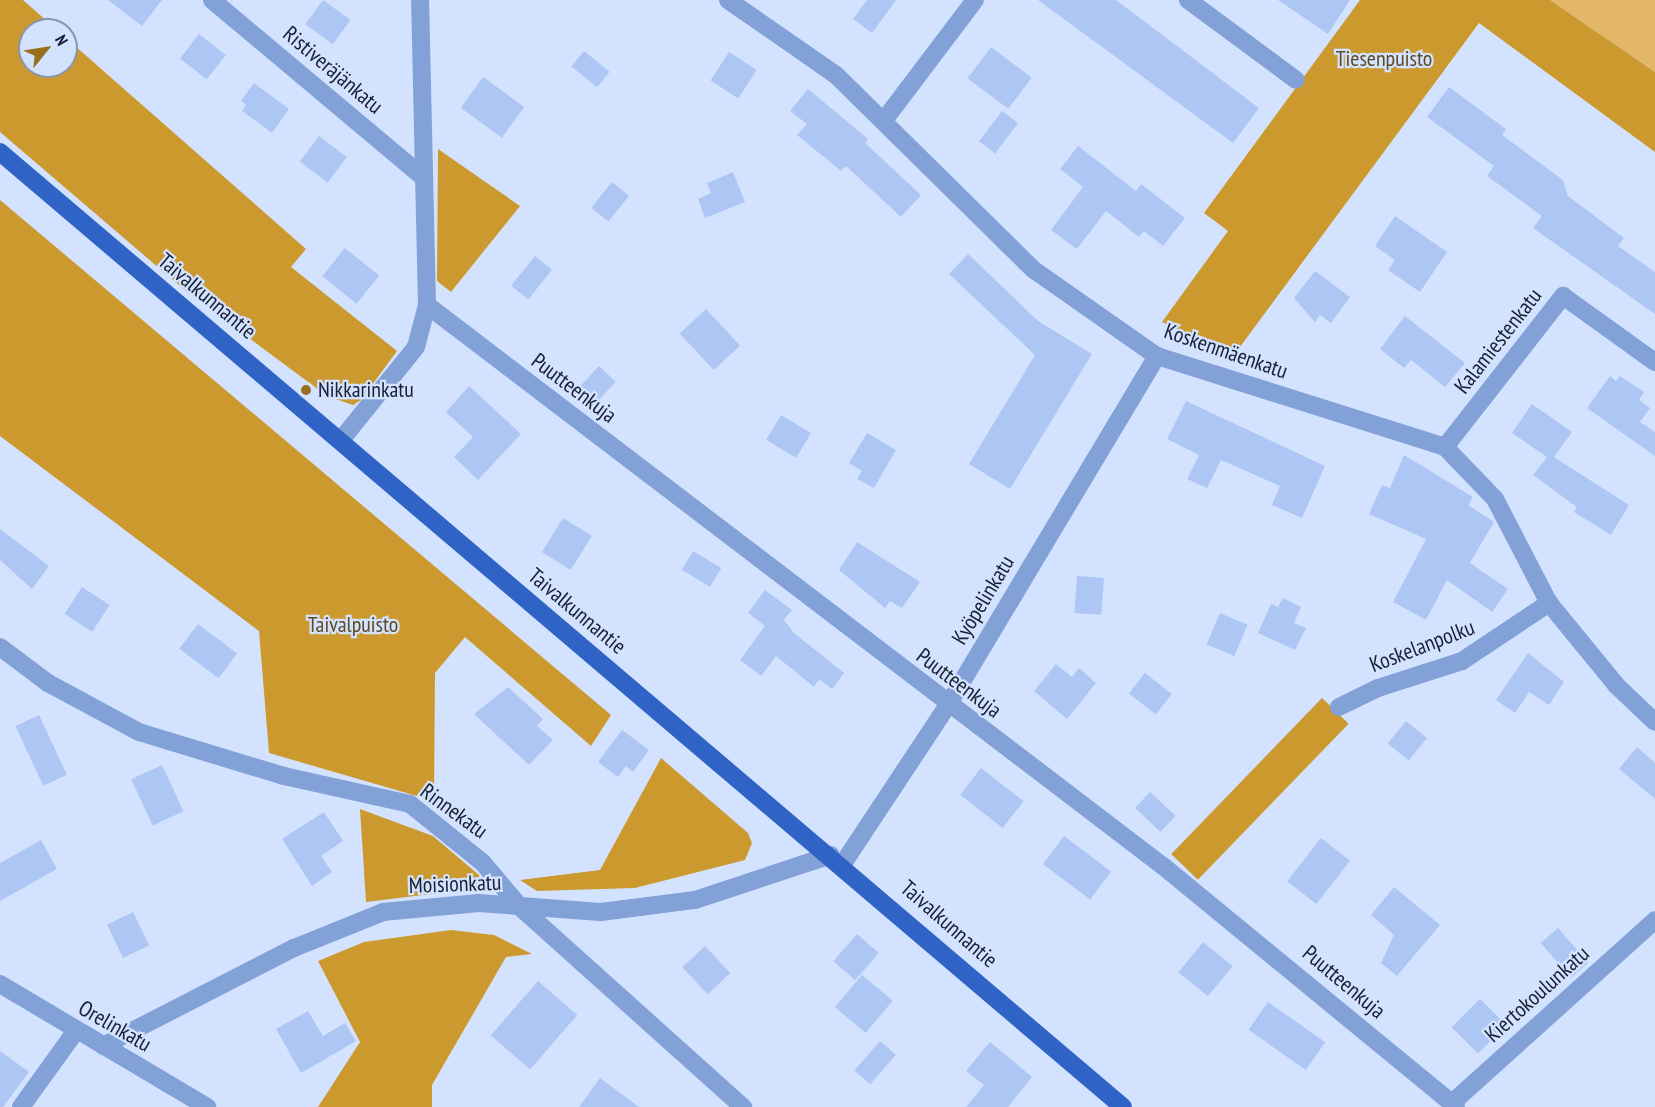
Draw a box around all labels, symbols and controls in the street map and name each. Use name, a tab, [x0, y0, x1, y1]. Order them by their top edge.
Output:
north arrow	[18, 18, 78, 78]
street label: Ristiveräjänkatu	[278, 21, 388, 119]
text: N	[51, 31, 73, 49]
park label: Tiesenpuisto	[1336, 46, 1432, 72]
street label: Taivalkunnantie	[153, 247, 261, 345]
street label: Kalamiestenkatu	[1449, 283, 1547, 399]
street label: Koskenmäenkatu	[1161, 318, 1291, 384]
street label: Puutteenkuja	[526, 347, 622, 429]
place label: Nikkarinkatu	[318, 377, 414, 403]
marker: Nikkarinkatu	[299, 383, 313, 397]
street label: Kyöpelinkatu	[946, 551, 1020, 649]
street label: Taivalkunnantie	[523, 562, 631, 660]
park label: Taivalpuisto	[308, 612, 398, 638]
street label: Koskelanpolku	[1366, 614, 1478, 678]
street label: Puutteenkuja	[911, 642, 1007, 724]
street label: Rinnekatu	[415, 778, 493, 844]
street label: Moisionkatu	[408, 869, 502, 899]
street label: Taivalkunnantie	[895, 875, 1003, 973]
street label: Puutteenkuja	[1297, 940, 1391, 1024]
street label: Kiertokoulunkatu	[1479, 940, 1595, 1048]
street label: Orelinkatu	[74, 995, 156, 1057]

